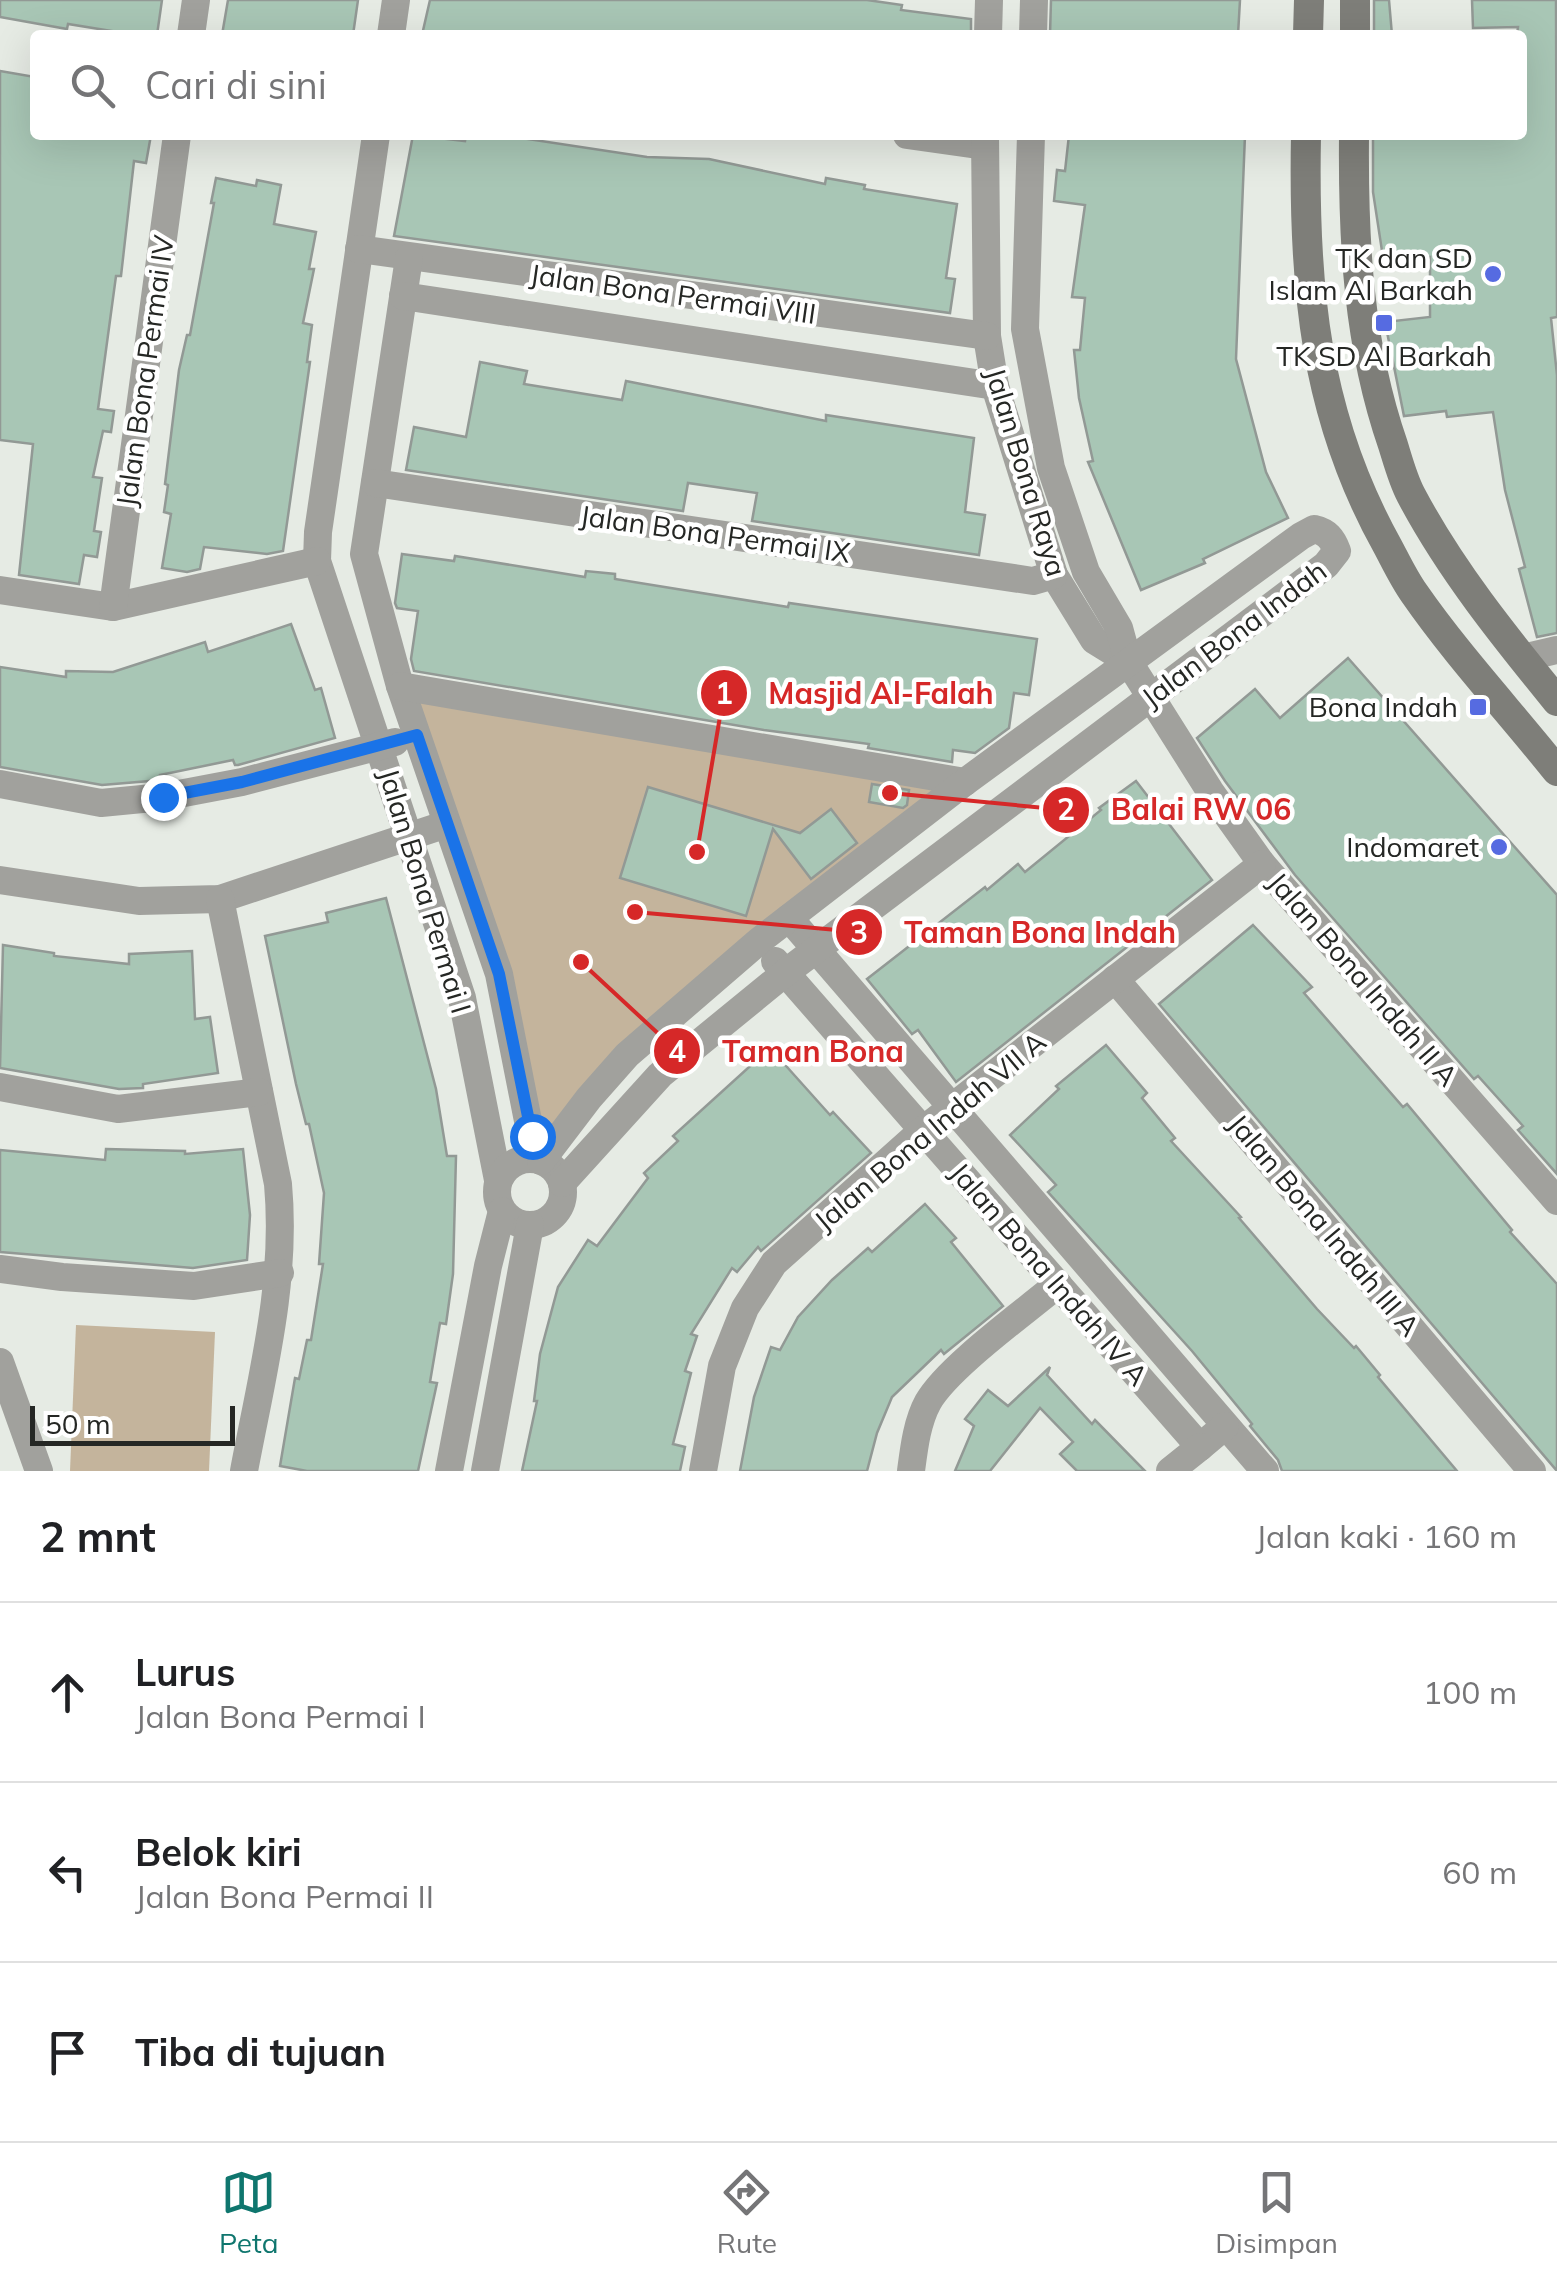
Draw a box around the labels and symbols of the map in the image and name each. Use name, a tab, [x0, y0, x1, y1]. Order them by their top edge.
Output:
street label: Jalan Bona Permai IV	[108, 232, 181, 509]
place label: TK dan SD Islam Al Barkah	[1268, 240, 1473, 307]
street label: Jalan Bona Permai VIII	[528, 256, 818, 331]
marker: TK dan SD Islam Al Barkah	[1482, 263, 1504, 285]
marker: TK SD Al Barkah	[1373, 312, 1395, 334]
place label: TK SD Al Barkah	[1276, 338, 1492, 373]
street label: Jalan Bona Raya	[978, 363, 1075, 580]
street label: Jalan Bona Permai IX	[578, 497, 852, 570]
street label: Jalan Bona Indah	[1134, 553, 1333, 715]
callout: Masjid Al-Falah	[699, 663, 1014, 723]
text: 1	[715, 674, 733, 712]
text: Masjid Al-Falah	[768, 674, 994, 712]
place label: Bona Indah	[1309, 689, 1458, 724]
marker: Bona Indah	[1467, 696, 1489, 718]
street label: Jalan Bona Permai I	[372, 764, 479, 1018]
route end	[141, 775, 187, 821]
callout: Balai RW 06	[1041, 780, 1311, 840]
text: 2	[1057, 790, 1075, 828]
text: Balai RW 06	[1111, 790, 1291, 828]
place label: Indomaret	[1346, 829, 1479, 864]
marker: Indomaret	[1488, 836, 1510, 858]
street label: Jalan Bona Indah II A	[1261, 865, 1466, 1093]
callout: Taman Bona Indah	[834, 902, 1196, 962]
text: 3	[850, 913, 868, 951]
text: Taman Bona Indah	[904, 913, 1176, 951]
callout: Taman Bona	[652, 1021, 924, 1081]
street label: Jalan Bona Indah VII A	[807, 1023, 1053, 1238]
text: 4	[668, 1032, 686, 1070]
text: Taman Bona	[722, 1032, 904, 1070]
street label: Jalan Bona Indah III A	[1221, 1106, 1428, 1343]
route start	[510, 1114, 556, 1160]
street label: Jalan Bona Indah IV A	[943, 1155, 1156, 1393]
scale bar	[30, 1401, 235, 1446]

